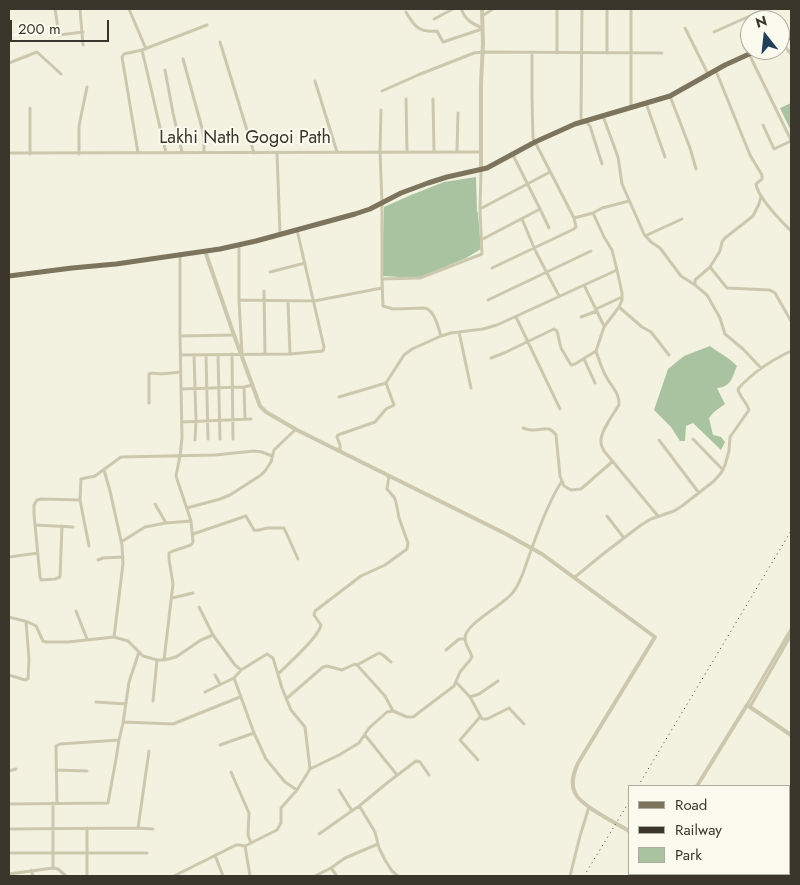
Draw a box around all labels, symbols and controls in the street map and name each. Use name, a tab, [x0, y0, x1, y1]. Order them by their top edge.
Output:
scale bar	[12, 10, 111, 42]
north arrow	[740, 10, 790, 60]
text: N	[753, 10, 769, 33]
text: 200 m	[18, 18, 61, 40]
street label: Lakhi Nath Gogoi Path	[159, 128, 331, 150]
legend	[628, 785, 790, 875]
text: Road	[675, 794, 707, 816]
text: Railway	[675, 819, 722, 841]
text: Park	[675, 844, 702, 866]

